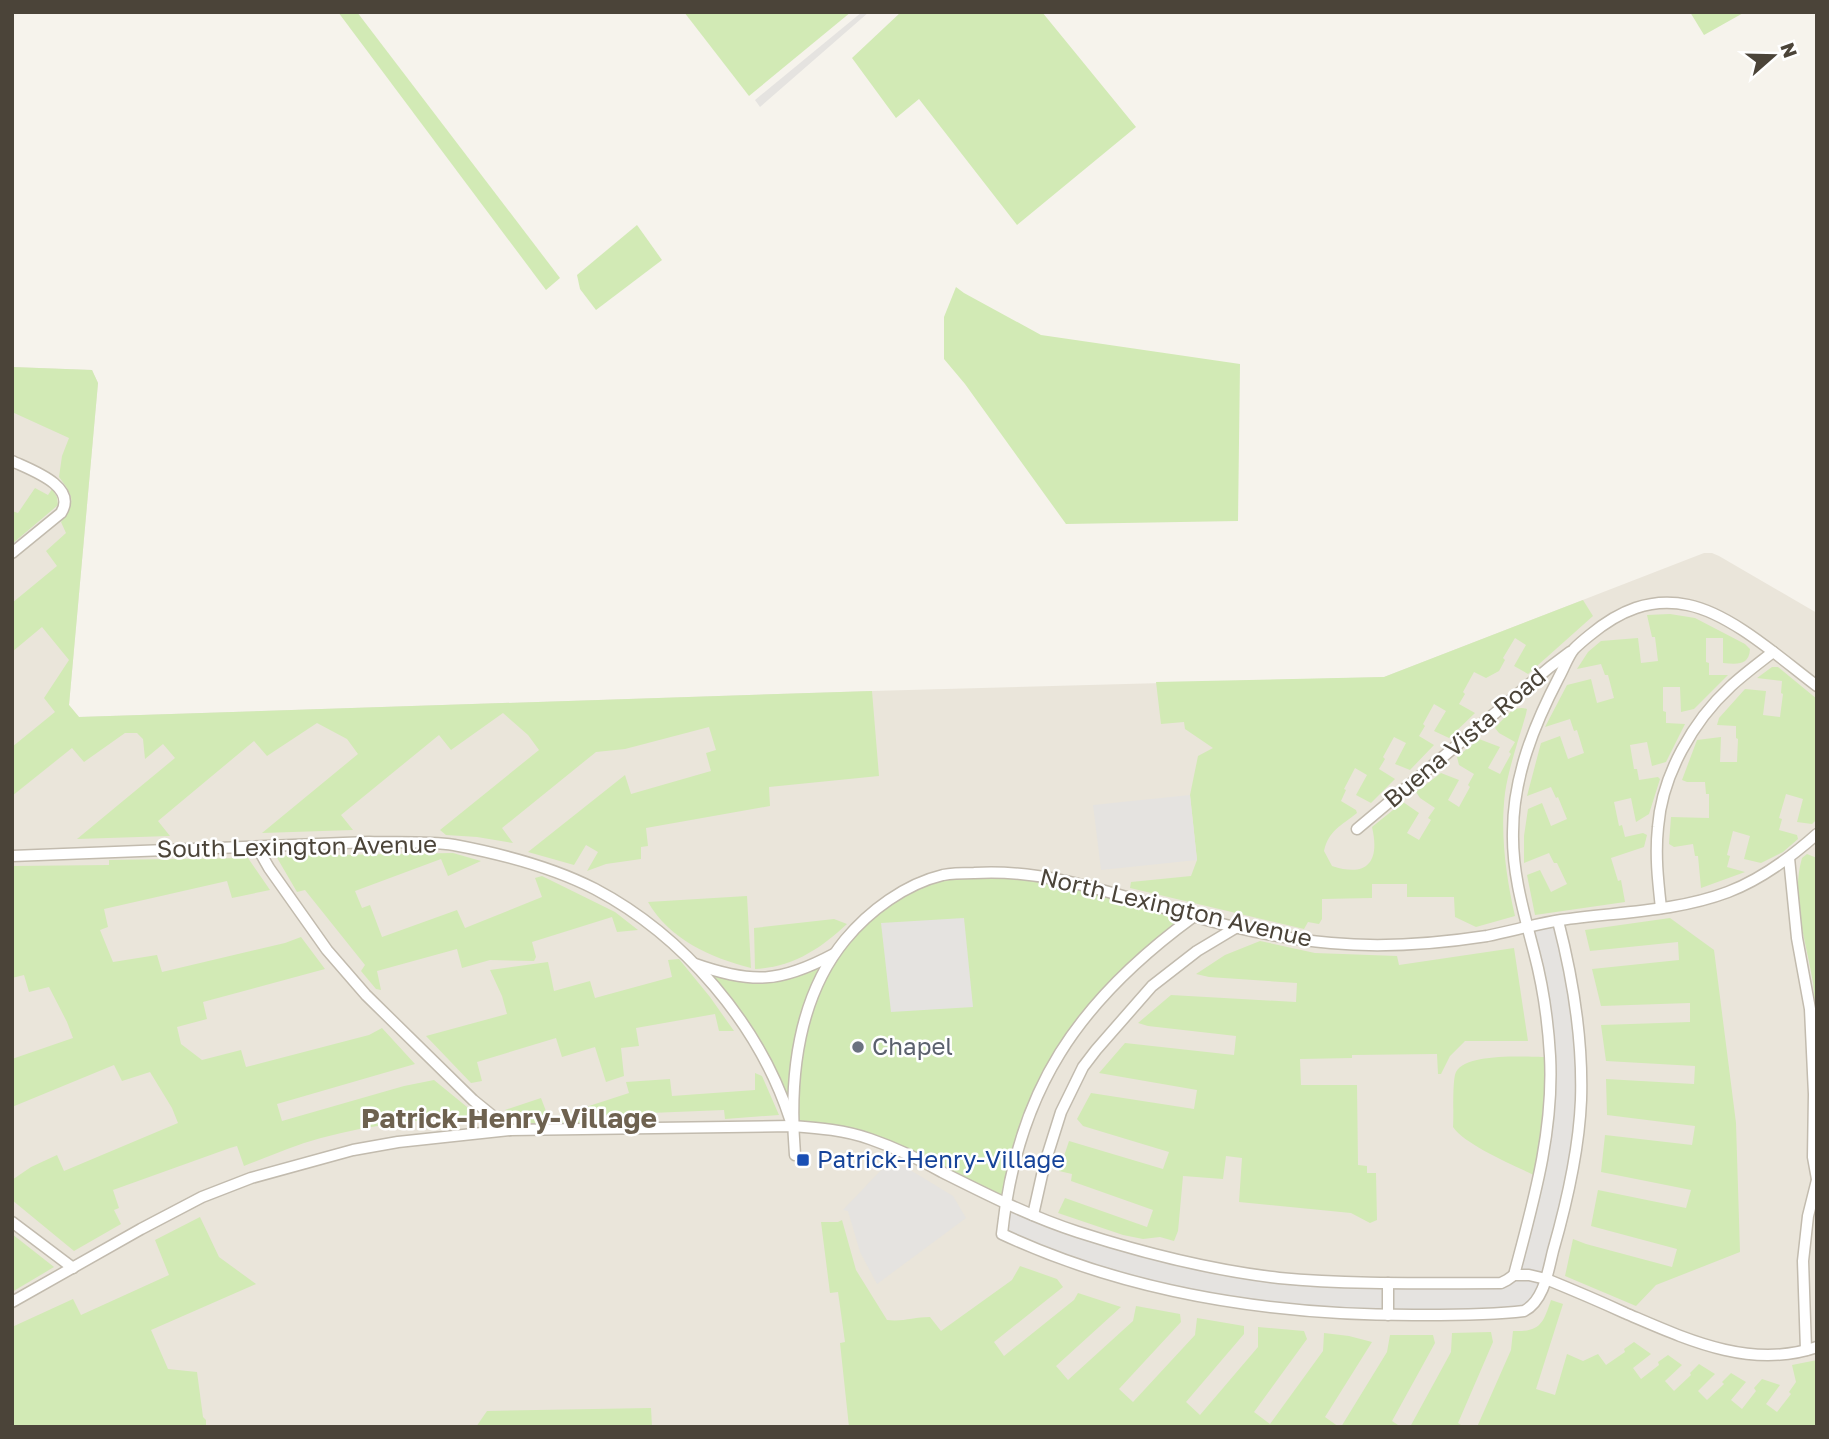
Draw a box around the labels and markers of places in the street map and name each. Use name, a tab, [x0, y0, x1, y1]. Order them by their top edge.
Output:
place label: Chapel	[872, 1031, 953, 1060]
marker: Chapel	[850, 1039, 866, 1055]
place label: Patrick-Henry-Village	[817, 1144, 1065, 1173]
marker: Patrick-Henry-Village	[795, 1152, 811, 1168]

